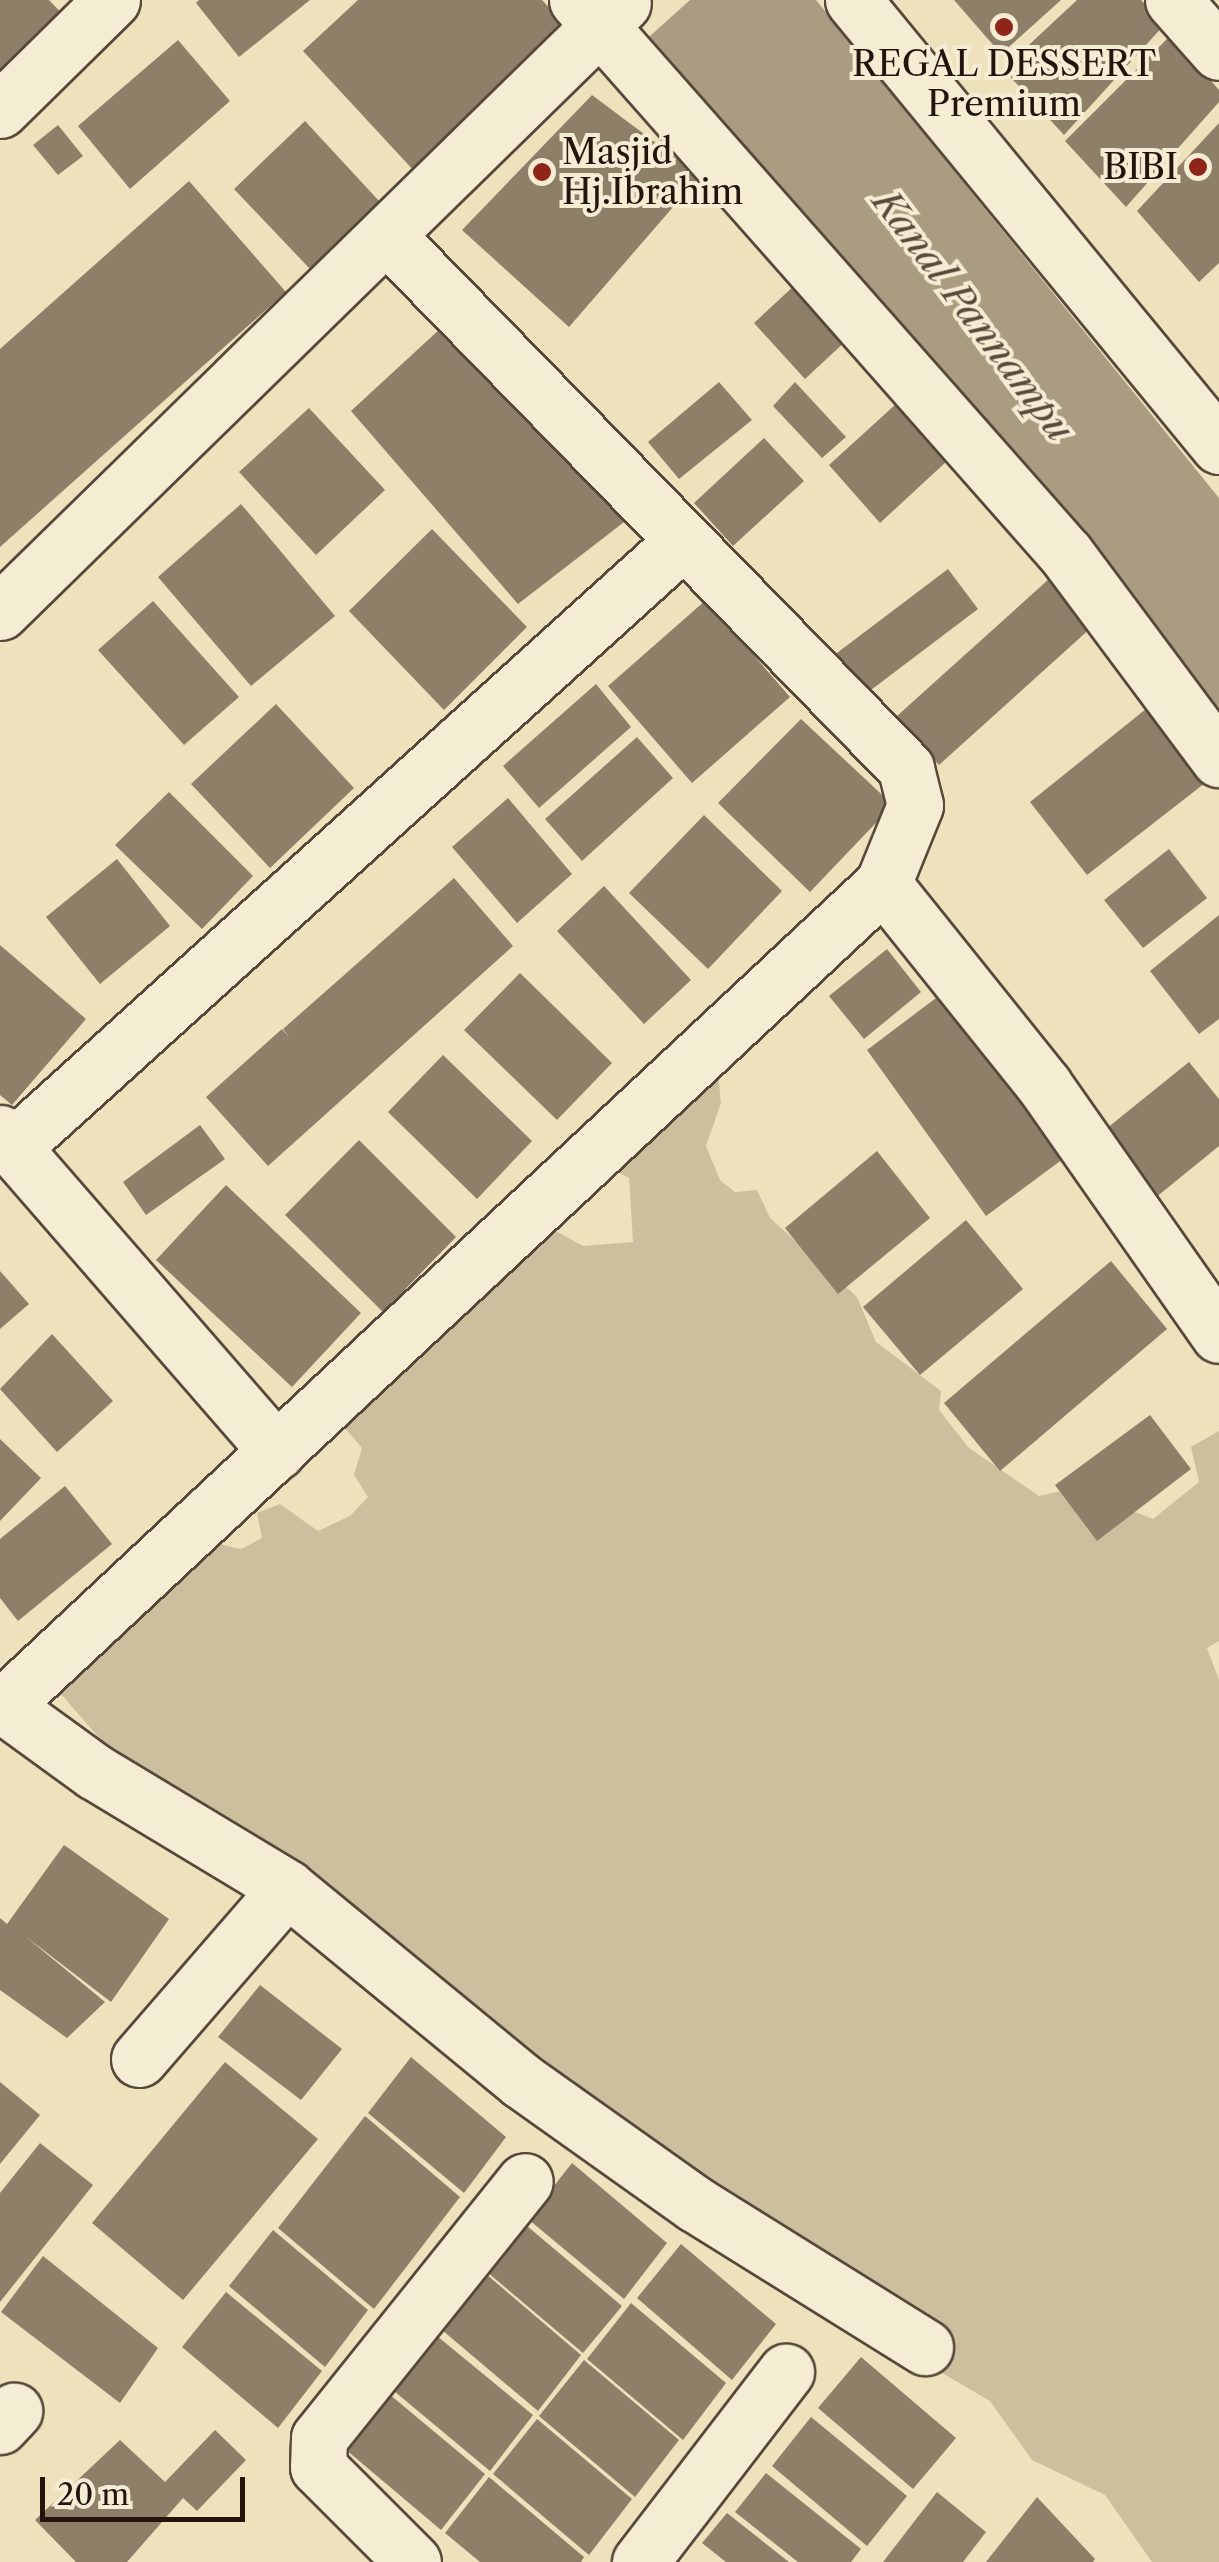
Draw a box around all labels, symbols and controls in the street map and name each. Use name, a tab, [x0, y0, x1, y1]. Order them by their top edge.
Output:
marker: REGAL DESSERT Premium	[993, 16, 1015, 38]
place label: REGAL DESSERT Premium	[852, 43, 1156, 125]
place label: Masjid Hj.Ibrahim	[562, 131, 743, 213]
place label: BIBI	[1103, 146, 1178, 188]
marker: BIBI	[1187, 156, 1209, 178]
marker: Masjid Hj.Ibrahim	[531, 161, 553, 183]
water label: Kanal Pannampu	[863, 180, 1083, 450]
scale bar	[45, 2457, 250, 2519]
text: 20 m	[57, 2476, 129, 2513]

